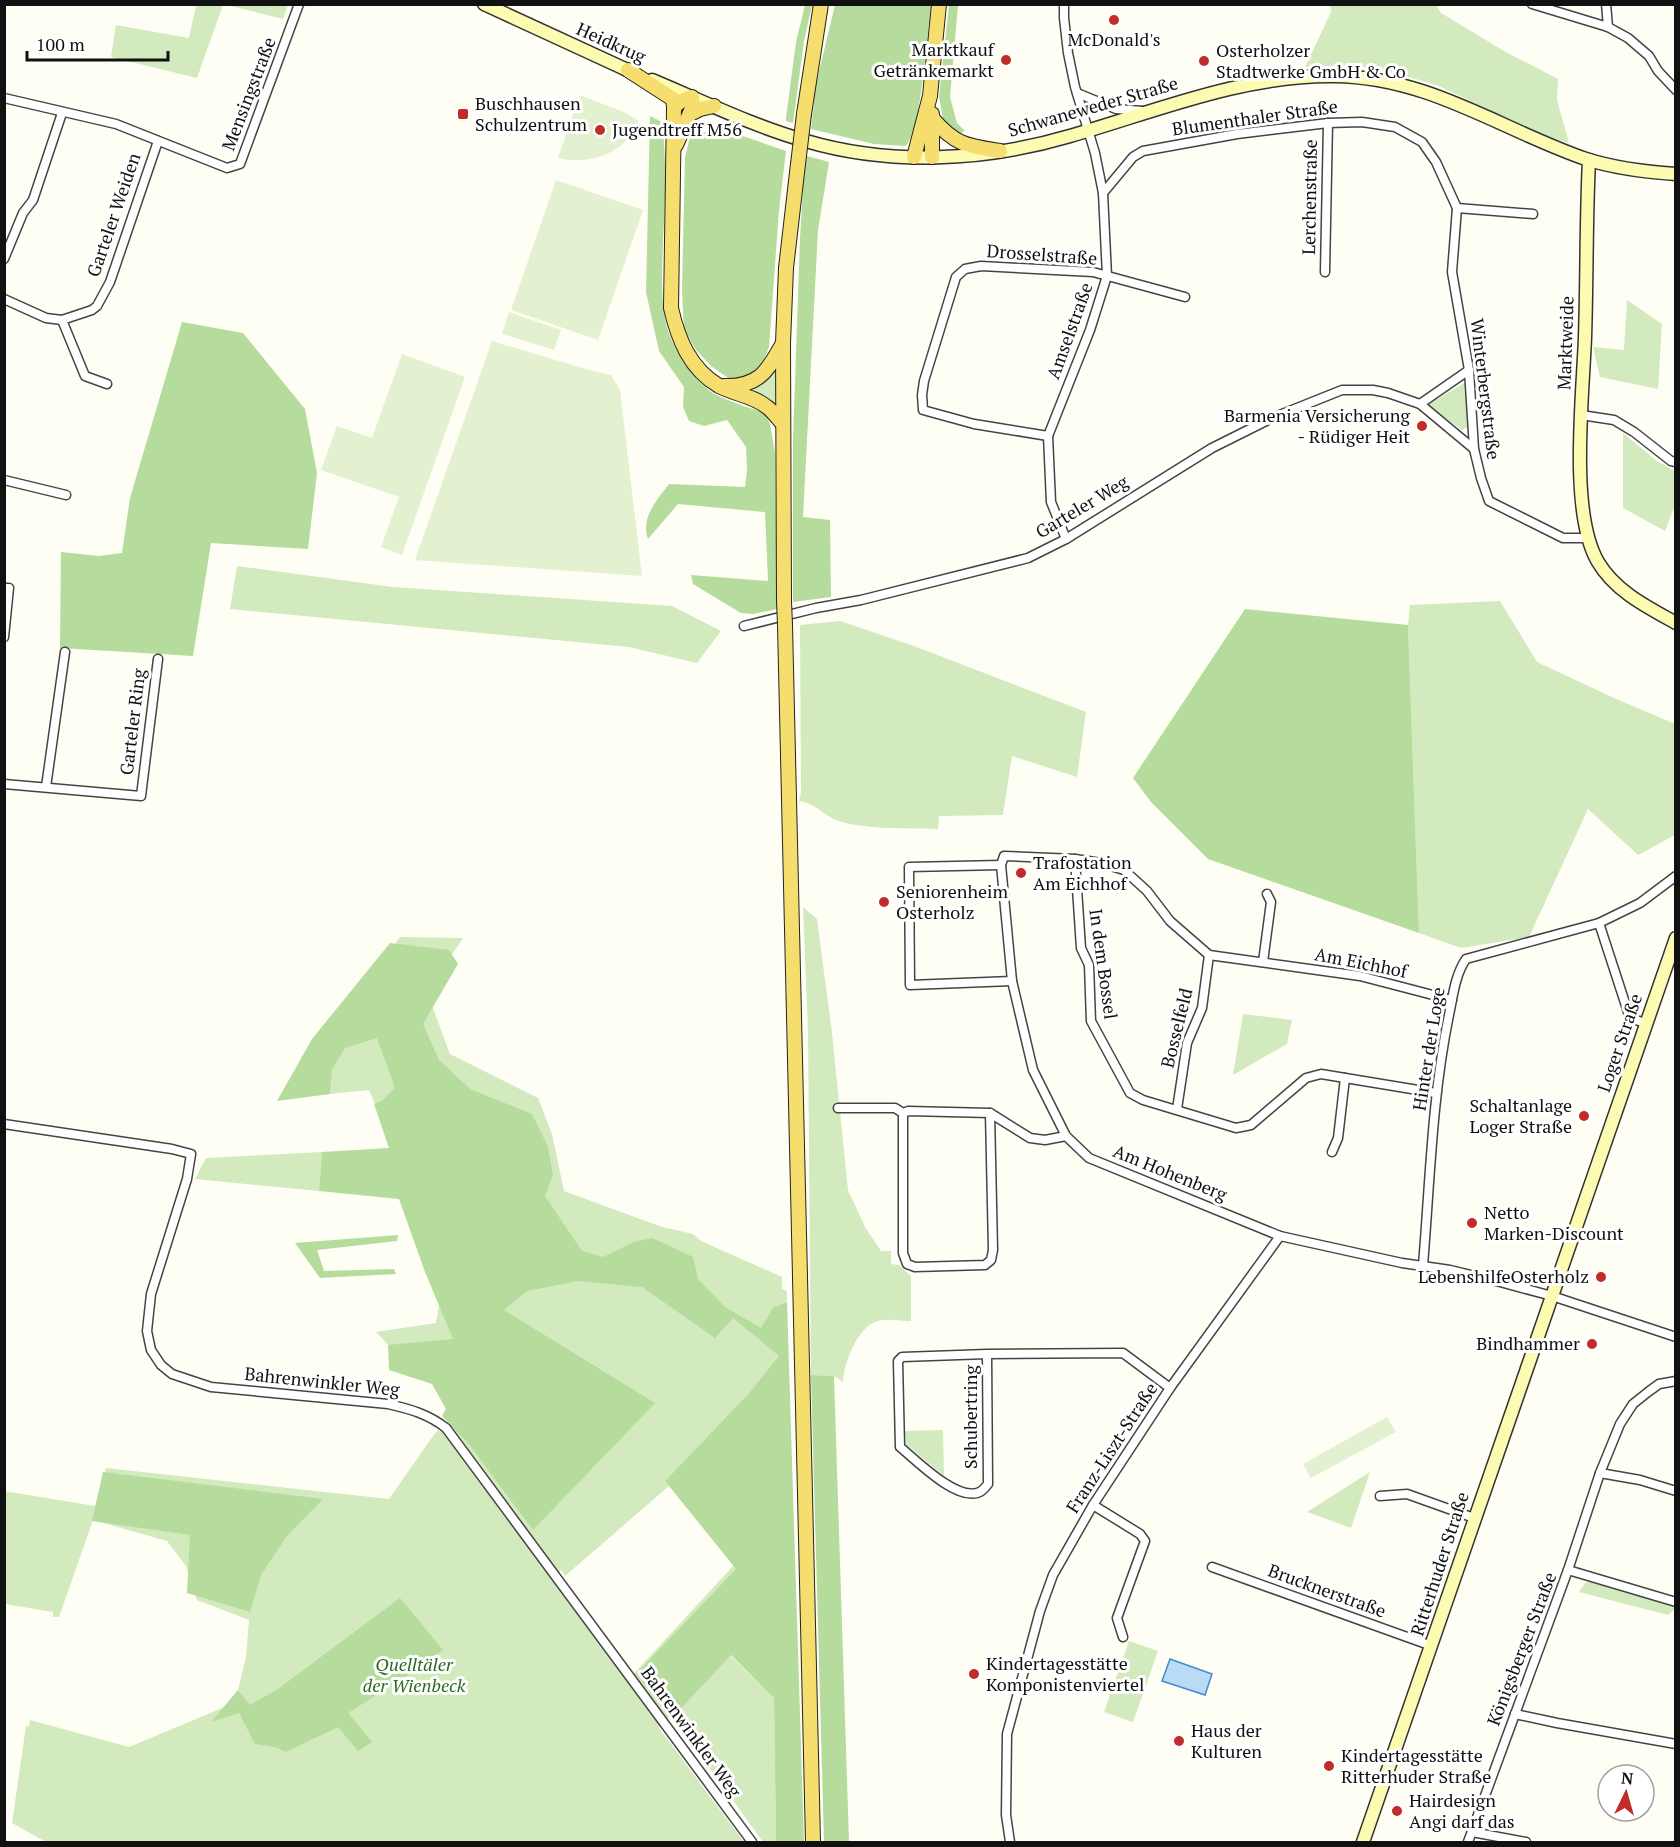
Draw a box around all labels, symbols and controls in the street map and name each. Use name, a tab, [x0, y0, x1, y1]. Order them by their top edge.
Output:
marker: McDonald's	[1107, 13, 1121, 27]
street label: Heidkrug	[573, 16, 650, 68]
scale bar	[27, 24, 168, 62]
place label: McDonald's	[1067, 27, 1161, 51]
text: 100 m	[36, 32, 85, 56]
street label: Mensingstraße	[215, 33, 281, 154]
place label: Marktkauf Getränkemarkt	[874, 37, 996, 82]
place label: Osterholzer Stadtwerke GmbH & Co	[1216, 38, 1406, 83]
marker: Marktkauf Getränkemarkt	[999, 53, 1013, 67]
marker: Osterholzer Stadtwerke GmbH & Co	[1197, 54, 1211, 68]
street label: Schwaneweder Straße	[1005, 70, 1180, 142]
place label: Buschhausen Schulzentrum	[475, 91, 588, 136]
street label: Blumenthaler Straße	[1170, 94, 1339, 141]
marker: Buschhausen Schulzentrum	[456, 107, 470, 121]
place label: Jugendtreff M56	[612, 117, 742, 141]
marker: Jugendtreff M56	[593, 123, 607, 137]
street label: Lerchenstraße	[1296, 139, 1322, 255]
street label: Garteler Weiden	[81, 149, 146, 280]
street label: Drosselstraße	[986, 238, 1098, 270]
street label: Amselstraße	[1040, 279, 1098, 382]
street label: Marktweide	[1551, 296, 1579, 390]
street label: Winterbergstraße	[1465, 317, 1507, 461]
place label: Barmenia Versicherung - Rüdiger Heit	[1224, 403, 1411, 448]
marker: Barmenia Versicherung - Rüdiger Heit	[1415, 419, 1429, 433]
street label: Garteler Weg	[1031, 469, 1133, 543]
street label: Garteler Ring	[114, 667, 150, 776]
place label: Trafostation Am Eichhof	[1033, 850, 1132, 895]
marker: Trafostation Am Eichhof	[1014, 866, 1028, 880]
place label: Seniorenheim Osterholz	[896, 879, 1008, 924]
marker: Seniorenheim Osterholz	[877, 895, 891, 909]
street label: In dem Bossel	[1084, 907, 1124, 1021]
street label: Am Eichhof	[1313, 941, 1411, 983]
street label: Bosselfeld	[1155, 985, 1198, 1070]
street label: Hinter der Loge	[1406, 985, 1450, 1112]
street label: Loger Straße	[1591, 990, 1647, 1095]
place label: Schaltanlage Loger Straße	[1469, 1093, 1572, 1138]
marker: Schaltanlage Loger Straße	[1577, 1109, 1591, 1123]
street label: Am Hohenberg	[1110, 1138, 1231, 1206]
place label: Netto Marken-Discount	[1484, 1200, 1624, 1245]
marker: Netto Marken-Discount	[1465, 1216, 1479, 1230]
place label: LebenshilfeOsterholz	[1418, 1264, 1589, 1288]
marker: LebenshilfeOsterholz	[1594, 1270, 1608, 1284]
place label: Bindhammer	[1476, 1331, 1580, 1355]
marker: Bindhammer	[1585, 1337, 1599, 1351]
street label: Bahrenwinkler Weg	[243, 1361, 401, 1401]
street label: Schubertring	[958, 1365, 982, 1469]
street label: Franz-Liszt-Straße	[1060, 1378, 1162, 1517]
street label: Ritterhuder Straße	[1404, 1489, 1474, 1639]
street label: Brucknerstraße	[1265, 1558, 1390, 1622]
street label: Königsberger Straße	[1481, 1568, 1561, 1729]
place label: Kindertagesstätte Komponistenviertel	[986, 1651, 1144, 1696]
park label: Quelltäler der Wienbeck	[363, 1652, 466, 1697]
street label: Bahrenwinkler Weg	[636, 1661, 748, 1802]
marker: Kindertagesstätte Komponistenviertel	[967, 1667, 981, 1681]
place label: Haus der Kulturen	[1191, 1718, 1262, 1763]
marker: Haus der Kulturen	[1172, 1734, 1186, 1748]
place label: Kindertagesstätte Ritterhuder Straße	[1341, 1743, 1491, 1788]
marker: Kindertagesstätte Ritterhuder Straße	[1322, 1759, 1336, 1773]
north arrow	[1596, 1763, 1656, 1823]
text: N	[1620, 1767, 1634, 1790]
place label: Hairdesign Angi darf das	[1409, 1788, 1515, 1833]
marker: Hairdesign Angi darf das	[1390, 1804, 1404, 1818]

